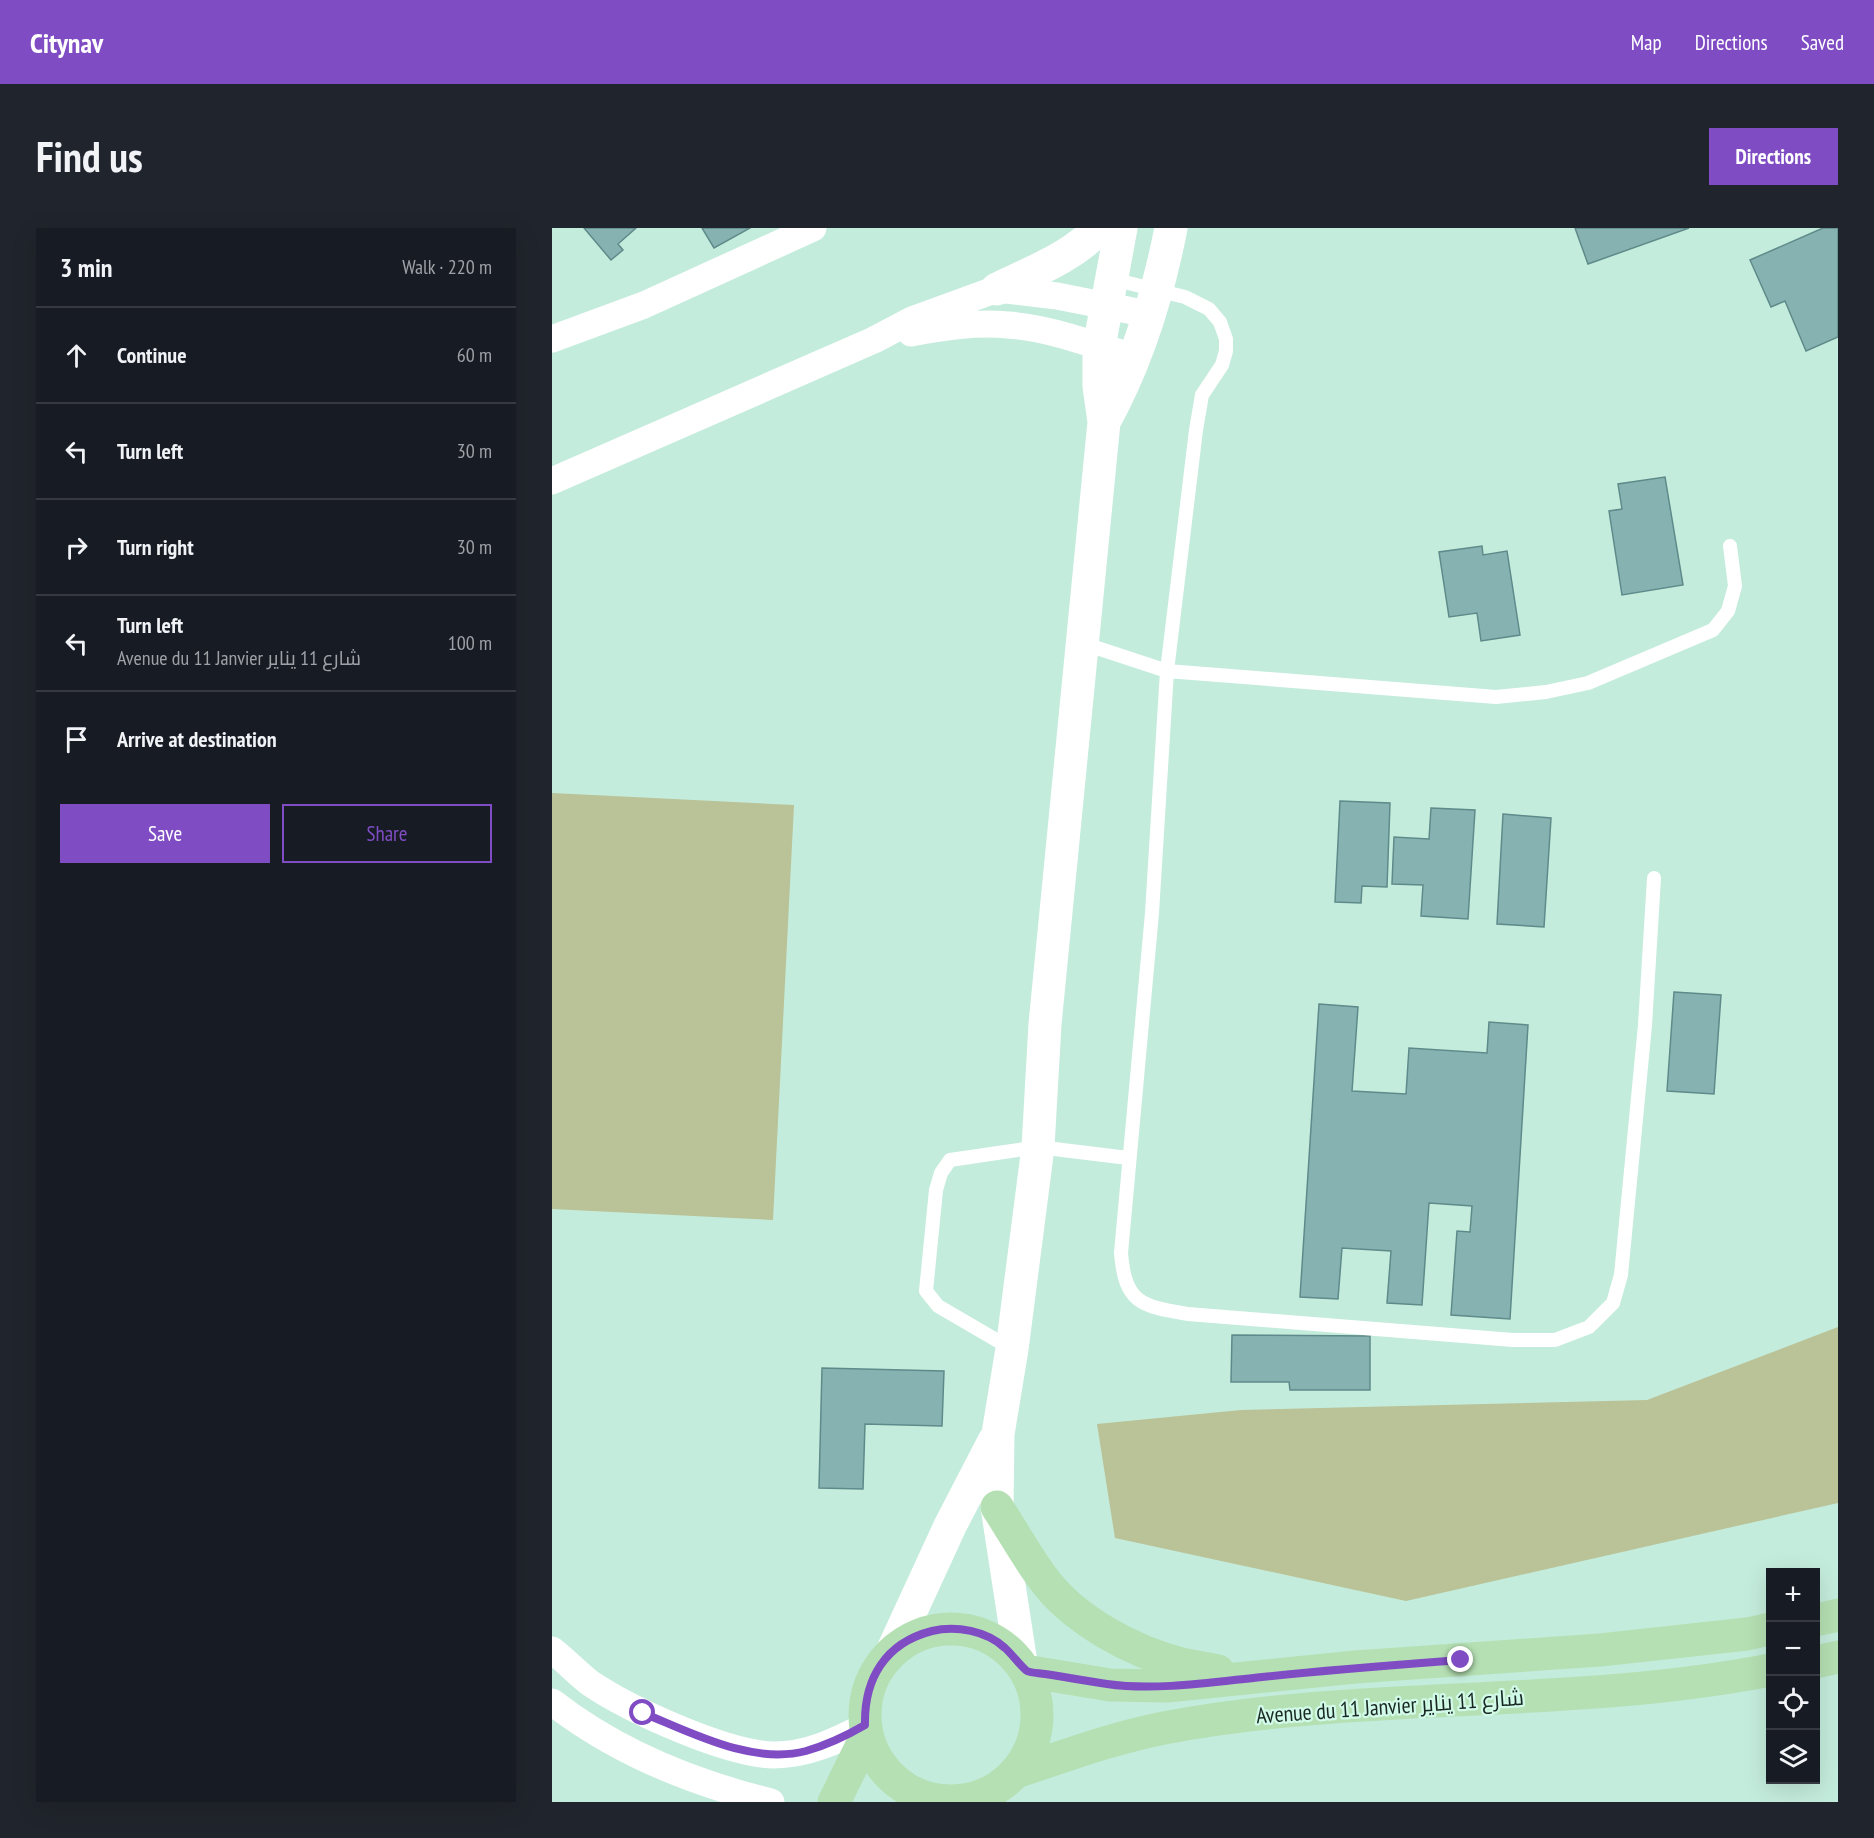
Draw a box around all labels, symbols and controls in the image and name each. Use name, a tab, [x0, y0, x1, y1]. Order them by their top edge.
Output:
text: Citynav	[30, 24, 103, 61]
text: Map	[1631, 29, 1662, 56]
text: Directions	[1695, 29, 1768, 56]
text: Saved	[1801, 29, 1844, 56]
button: Directions	[1709, 128, 1838, 185]
text: Find us	[36, 129, 143, 184]
text: 3 min	[60, 251, 113, 284]
text: Walk · 220 m	[402, 254, 492, 280]
icon: ahead	[60, 339, 93, 372]
text: Continue	[117, 341, 187, 369]
text: 60 m	[457, 342, 492, 368]
icon: left	[60, 435, 93, 468]
text: Turn left	[117, 437, 183, 465]
text: 30 m	[457, 438, 492, 464]
icon: right	[60, 531, 93, 564]
text: Turn right	[117, 533, 194, 561]
text: 30 m	[457, 534, 492, 560]
text: Turn left	[117, 611, 183, 639]
icon: left	[60, 627, 93, 660]
text: 100 m	[448, 630, 492, 656]
text: Avenue du 11 Janvier شارع 11 يناير	[117, 645, 361, 671]
icon: arrive	[60, 723, 93, 756]
text: Arrive at destination	[117, 725, 277, 753]
button: Save	[60, 804, 270, 863]
button: Share	[282, 804, 492, 863]
map controls	[1766, 1568, 1820, 1784]
button: +	[1766, 1568, 1820, 1622]
button: −	[1766, 1622, 1820, 1676]
route end	[1447, 1646, 1473, 1672]
button: locate	[1766, 1676, 1820, 1730]
street label: Avenue du 11 Janvier شارع 11 يناير	[1255, 1683, 1525, 1730]
route start	[629, 1699, 655, 1725]
button: layers	[1766, 1730, 1820, 1784]

